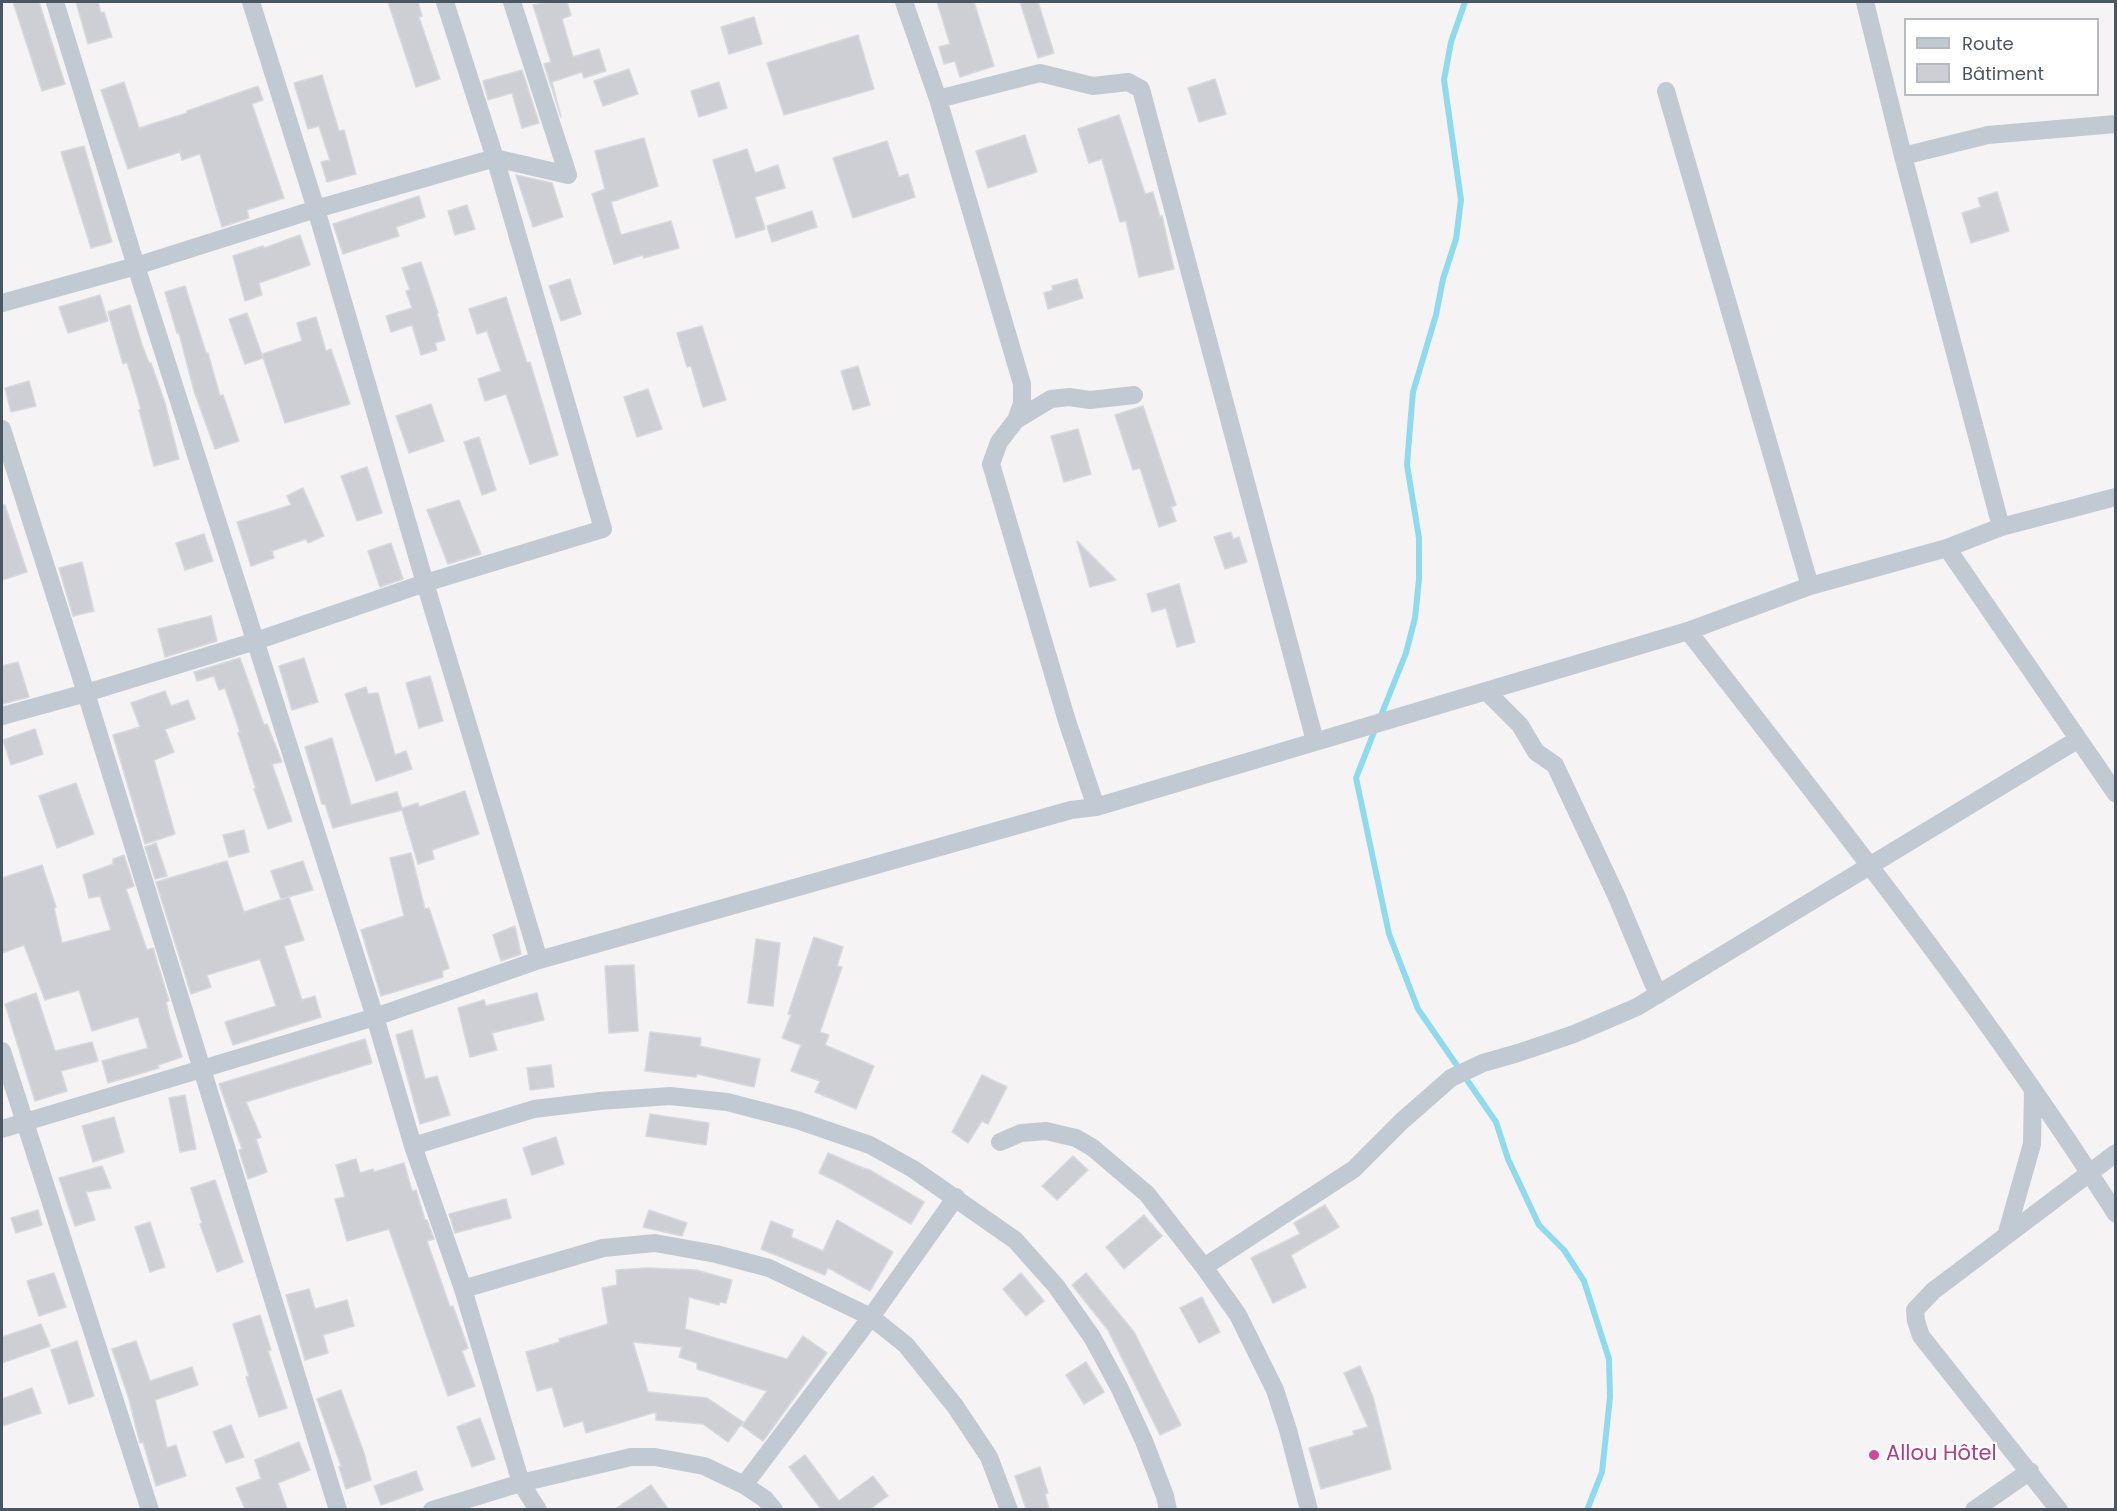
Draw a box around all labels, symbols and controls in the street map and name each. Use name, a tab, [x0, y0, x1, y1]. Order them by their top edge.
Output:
legend	[1904, 18, 2099, 96]
text: Route	[1962, 31, 2014, 56]
text: Bâtiment	[1962, 61, 2044, 86]
place label: Allou Hôtel	[1886, 1442, 1997, 1468]
marker: Allou Hôtel	[1867, 1448, 1881, 1462]

